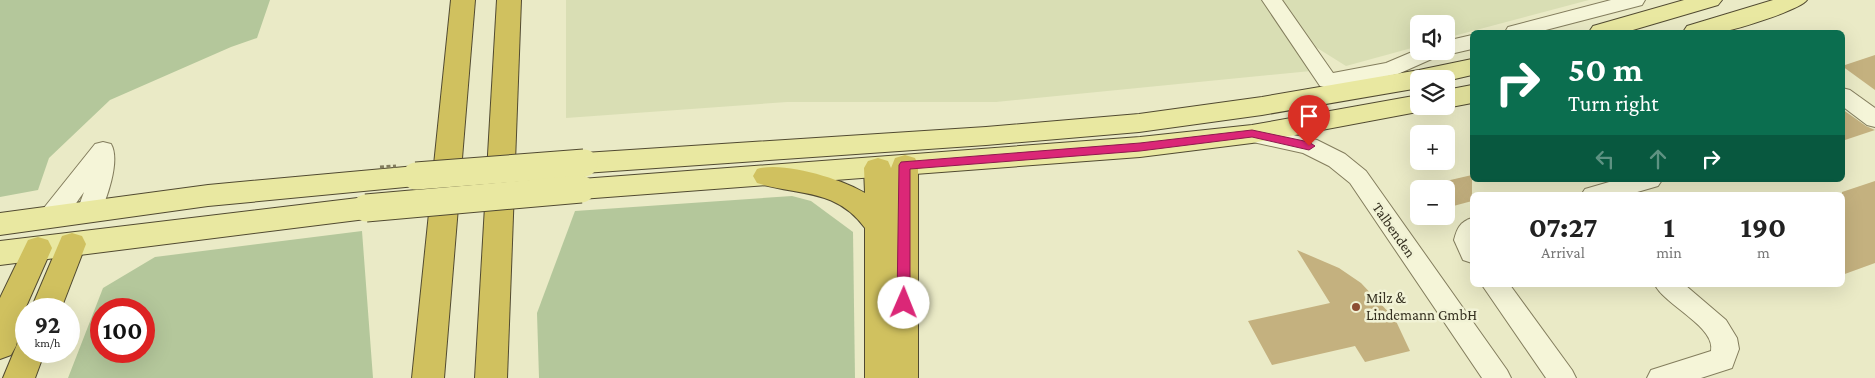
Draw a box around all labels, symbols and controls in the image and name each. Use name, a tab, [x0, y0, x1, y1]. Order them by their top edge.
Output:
map controls	[1410, 15, 1455, 225]
button: sound	[1410, 15, 1455, 60]
icon: right	[1485, 50, 1550, 115]
text: 50 m	[1568, 50, 1643, 89]
button: layers	[1410, 70, 1455, 115]
text: Turn right	[1568, 91, 1659, 116]
pin	[1288, 95, 1330, 146]
icon: arrive	[1295, 102, 1323, 130]
button: +	[1410, 125, 1455, 170]
icon: left	[1591, 145, 1619, 173]
icon: ahead	[1644, 145, 1672, 173]
icon: right	[1697, 145, 1725, 173]
button: −	[1410, 180, 1455, 225]
street label: Talbenden	[1369, 199, 1419, 261]
text: 07:27	[1529, 210, 1598, 243]
text: 1	[1663, 210, 1675, 243]
text: 190	[1741, 210, 1786, 243]
text: Arrival	[1541, 244, 1585, 261]
text: min	[1656, 244, 1682, 261]
text: m	[1757, 244, 1770, 261]
position arrow	[877, 276, 929, 328]
place label: Milz & Lindemann GmbH	[1366, 290, 1477, 323]
speed limit sign: 100	[90, 298, 155, 363]
marker: Milz & Lindemann GmbH	[1350, 301, 1362, 313]
text: 92	[34, 311, 61, 338]
text: km/h	[35, 336, 60, 350]

